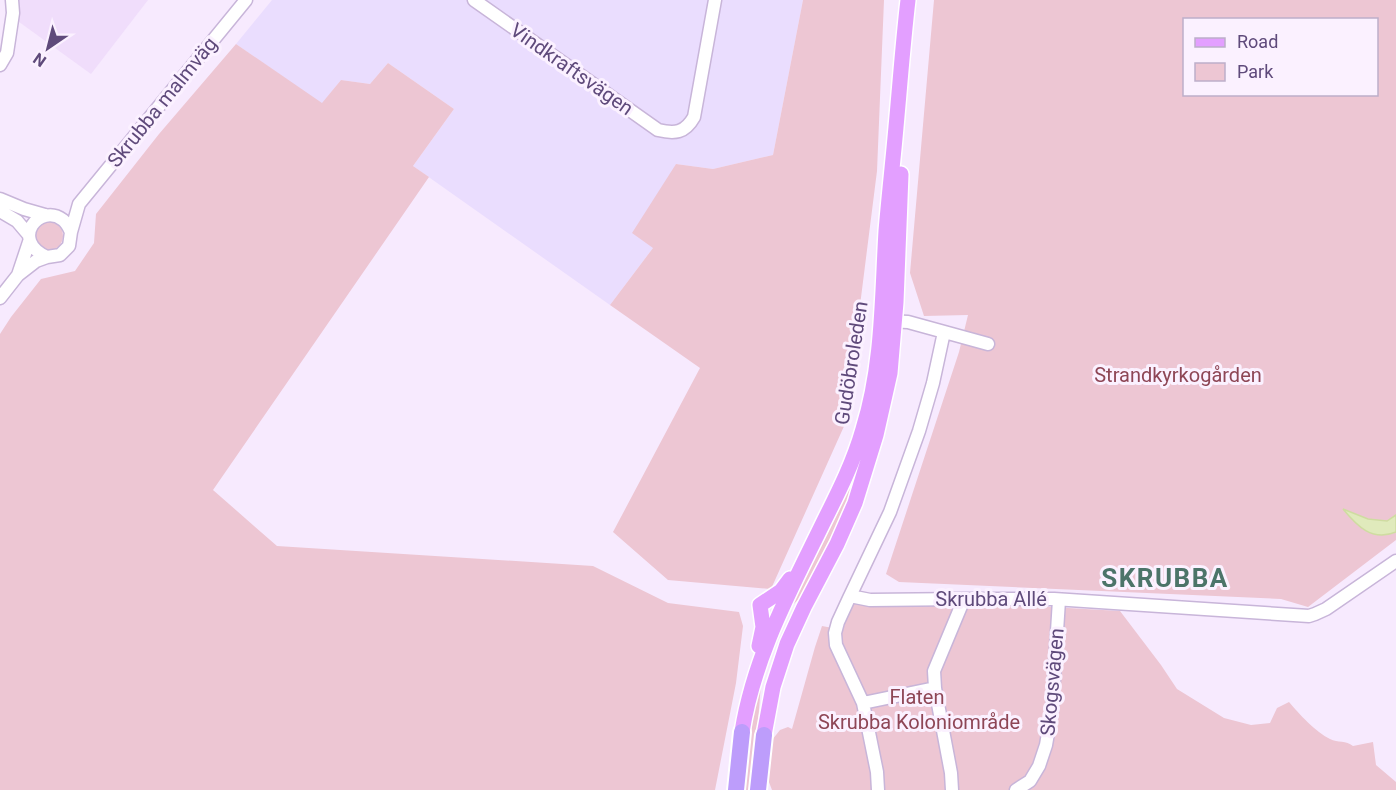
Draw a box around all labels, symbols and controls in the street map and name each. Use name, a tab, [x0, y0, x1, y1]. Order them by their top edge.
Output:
north arrow	[18, 18, 78, 78]
street label: Vindkraftsvägen	[506, 18, 638, 120]
legend	[1183, 18, 1378, 96]
text: Road	[1237, 31, 1278, 52]
street label: Skrubba malmväg	[102, 32, 222, 172]
text: N	[30, 49, 50, 71]
text: Park	[1237, 61, 1274, 82]
street label: Gudöbroleden	[829, 299, 873, 427]
park label: Strandkyrkogården	[1094, 363, 1262, 387]
district label: SKRUBBA	[1101, 563, 1229, 593]
street label: Skrubba Allé	[935, 587, 1047, 611]
street label: Skogsvägen	[1035, 627, 1069, 737]
park label: Flaten	[890, 685, 945, 709]
park label: Skrubba Koloniområde	[818, 710, 1020, 734]

